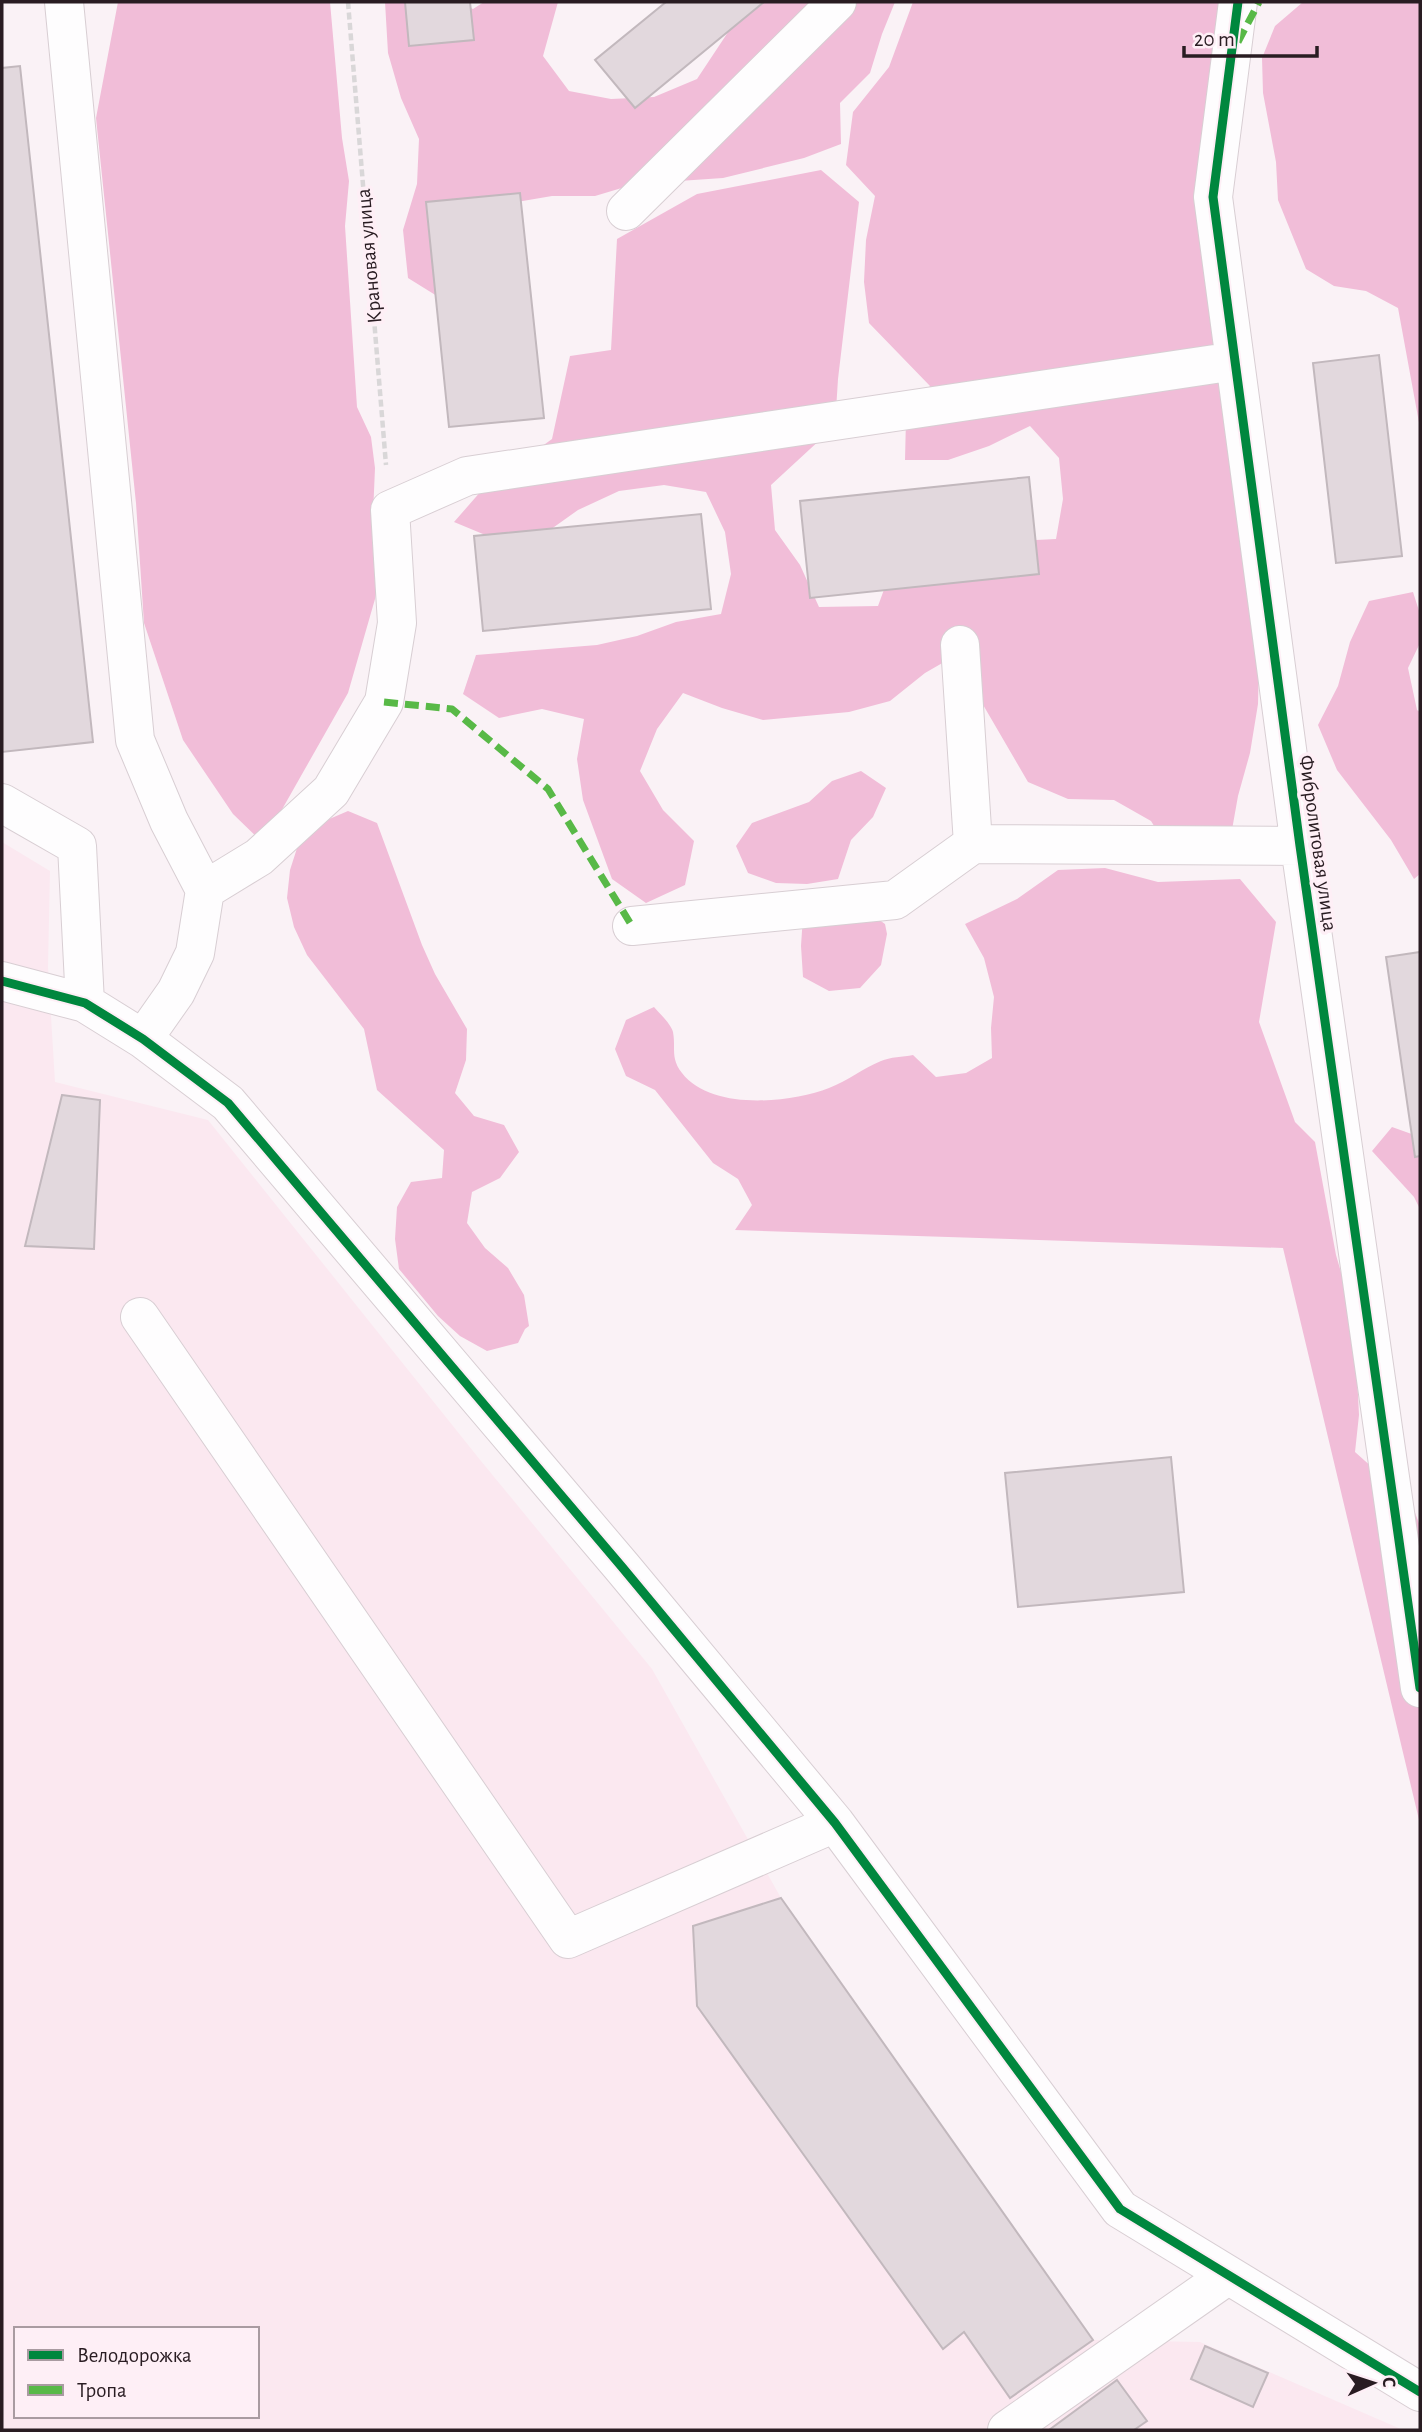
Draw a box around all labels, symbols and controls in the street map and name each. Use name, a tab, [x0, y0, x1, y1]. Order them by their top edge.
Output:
scale bar	[1184, 14, 1317, 58]
text: 20 m	[1194, 29, 1235, 50]
street label: Крановая улица	[353, 187, 385, 324]
street label: Фибролитовая улица	[1295, 754, 1341, 933]
legend	[14, 2327, 259, 2418]
text: Велодорожка	[77, 2345, 192, 2366]
north arrow	[1338, 2348, 1408, 2418]
text: С	[1379, 2376, 1398, 2388]
text: Тропа	[77, 2380, 127, 2401]

